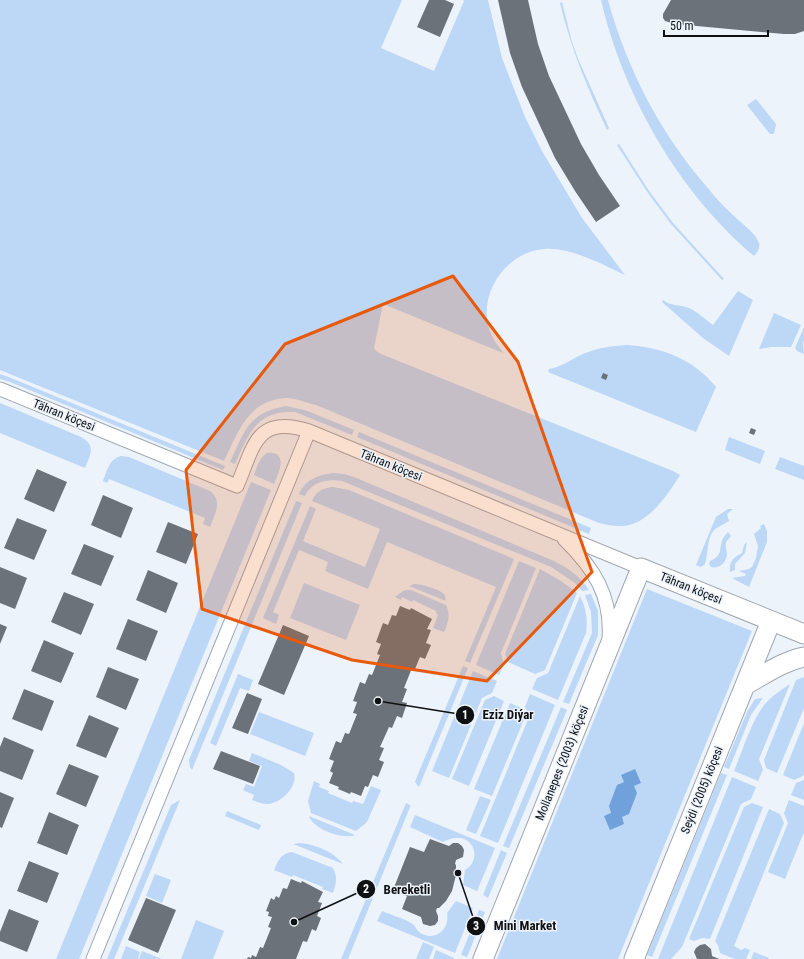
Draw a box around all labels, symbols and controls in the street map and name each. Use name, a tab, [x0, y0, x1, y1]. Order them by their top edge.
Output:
scale bar	[664, 12, 768, 38]
text: 50 m	[670, 19, 694, 33]
street label: Tähran köçesi	[31, 396, 97, 434]
street label: Tähran köçesi	[358, 446, 424, 484]
street label: Tähran köçesi	[658, 569, 724, 607]
callout: Eziz Diýar	[455, 702, 542, 727]
street label: Mollanepes (2003) köçesi	[533, 704, 591, 822]
text: Eziz Diýar	[482, 707, 534, 722]
text: 1	[462, 708, 468, 722]
street label: Seýdi (2005) köçesi	[678, 744, 726, 836]
callout: Bereketli	[356, 876, 439, 901]
text: 2	[363, 882, 369, 896]
text: Bereketli	[384, 882, 430, 897]
callout: Mini Market	[466, 913, 564, 938]
text: Mini Market	[494, 918, 556, 933]
text: 3	[473, 919, 479, 933]

